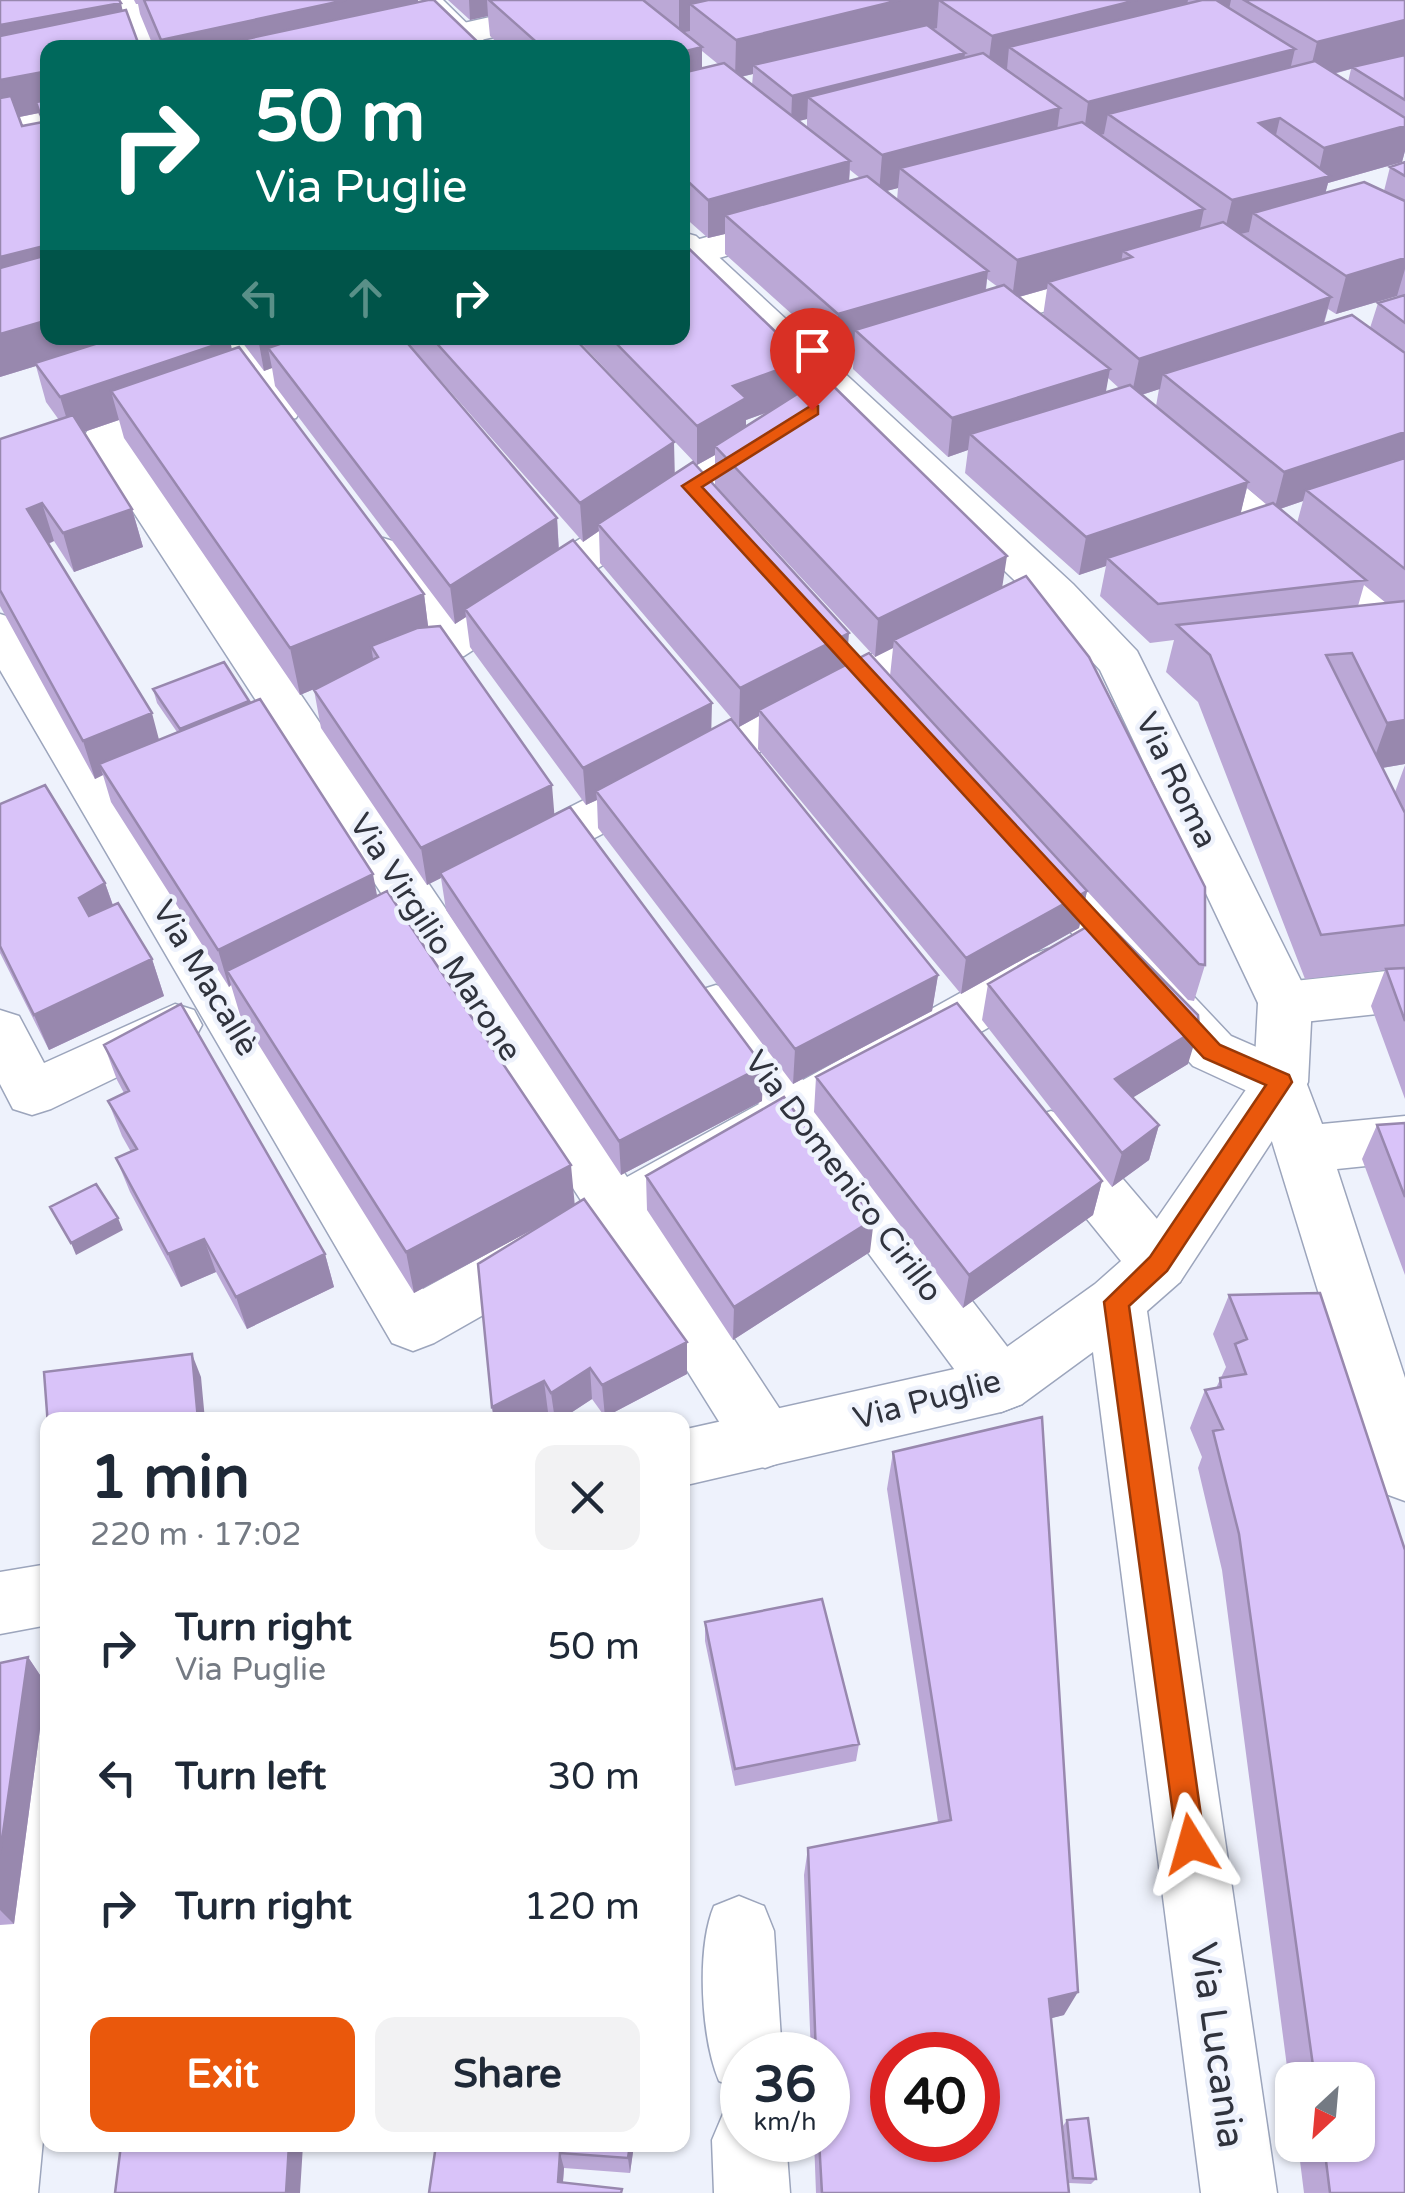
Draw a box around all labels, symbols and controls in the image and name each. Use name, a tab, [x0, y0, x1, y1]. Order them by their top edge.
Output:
text: 50 m	[255, 76, 425, 160]
icon: right	[90, 80, 220, 210]
text: Via Puglie	[255, 161, 468, 215]
icon: left	[233, 270, 288, 325]
icon: ahead	[338, 270, 393, 325]
icon: right	[443, 270, 498, 325]
pin	[770, 308, 855, 411]
icon: arrive	[785, 323, 840, 378]
street label: Via Roma	[1127, 707, 1225, 854]
street label: Via Virgilio Marone	[341, 807, 529, 1068]
street label: Via Macallè	[144, 894, 266, 1063]
street label: Via Domenico Cirillo	[736, 1044, 950, 1310]
street label: Via Puglie	[849, 1362, 1005, 1438]
text: 1 min	[90, 1442, 250, 1514]
button: close	[535, 1445, 640, 1550]
text: 220 m · 17:02	[90, 1516, 302, 1554]
text: Turn right	[175, 1605, 352, 1651]
icon: right	[90, 1620, 145, 1675]
text: 50 m	[548, 1624, 640, 1670]
text: Via Puglie	[175, 1651, 326, 1689]
icon: left	[90, 1750, 145, 1805]
text: Turn left	[175, 1754, 326, 1800]
text: 30 m	[548, 1754, 640, 1800]
position arrow	[1139, 1792, 1243, 1896]
icon: right	[90, 1880, 145, 1935]
text: Turn right	[175, 1884, 352, 1930]
text: 120 m	[524, 1884, 640, 1930]
street label: Via Lucania	[1180, 1939, 1254, 2151]
button: Exit	[90, 2017, 355, 2132]
button: Share	[375, 2017, 640, 2132]
speed limit sign: 40	[870, 2032, 1000, 2162]
text: 36	[754, 2055, 816, 2115]
north arrow	[1275, 2062, 1375, 2162]
map controls	[1275, 2062, 1375, 2162]
text: km/h	[754, 2107, 816, 2137]

